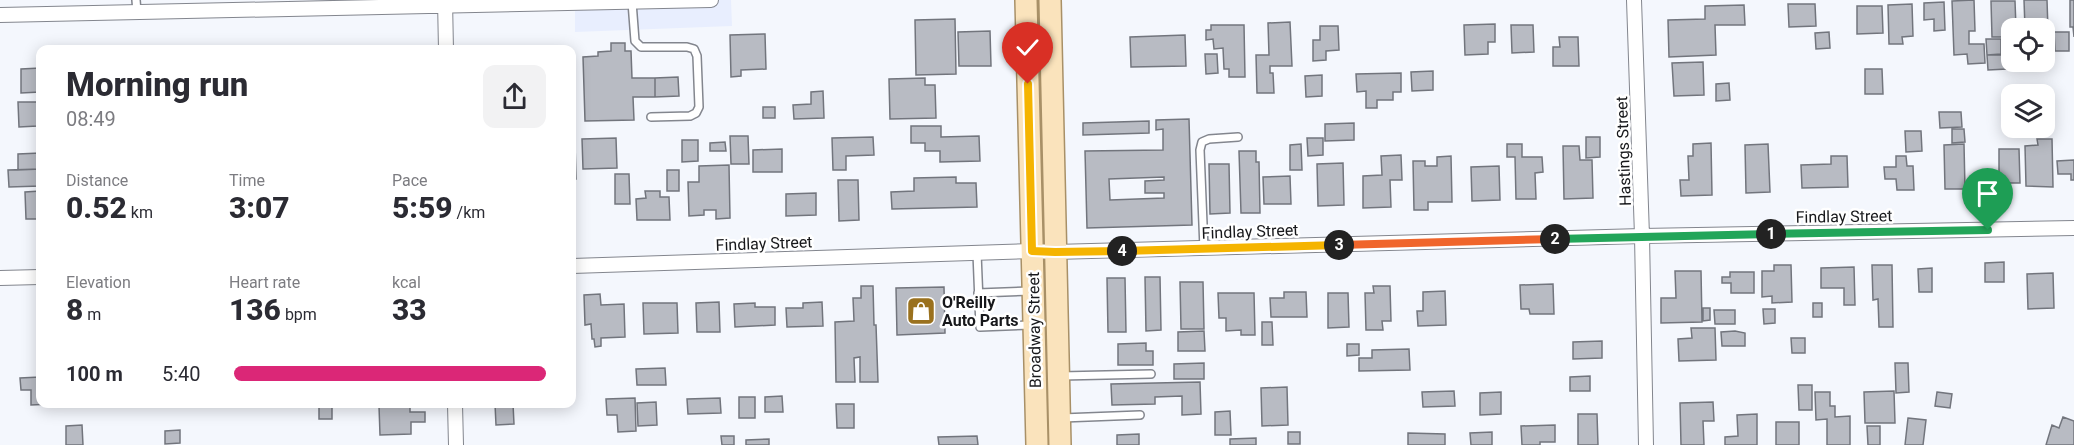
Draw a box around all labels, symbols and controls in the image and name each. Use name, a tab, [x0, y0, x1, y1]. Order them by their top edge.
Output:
map controls	[2001, 18, 2055, 138]
button: locate	[2001, 18, 2055, 72]
pin	[1002, 22, 1053, 84]
icon: check	[1011, 31, 1044, 64]
text: Morning run	[66, 65, 248, 104]
button: share	[483, 65, 546, 128]
button: layers	[2001, 84, 2055, 138]
street label: Hastings Street	[1612, 96, 1635, 206]
text: 08:49	[66, 107, 116, 131]
pin	[1962, 168, 2013, 230]
text: Distance	[66, 171, 128, 190]
text: Time	[229, 171, 265, 190]
text: Pace	[392, 171, 428, 190]
icon: arrive	[1971, 177, 2004, 210]
text: 0.52	[66, 190, 127, 225]
text: 3:07	[229, 190, 290, 225]
text: 5:59	[392, 190, 453, 225]
text: km	[127, 203, 153, 222]
text: /km	[453, 203, 485, 222]
street label: Findlay Street	[1795, 206, 1893, 227]
pin: 1	[1756, 219, 1786, 249]
street label: Findlay Street	[1201, 220, 1299, 243]
pin: 2	[1540, 224, 1570, 254]
text: 1	[1766, 224, 1776, 243]
text: 2	[1550, 229, 1560, 248]
pin: 3	[1324, 230, 1354, 260]
street label: Findlay Street	[715, 232, 813, 255]
text: 3	[1334, 235, 1344, 254]
pin: 4	[1107, 236, 1137, 266]
text: 4	[1117, 241, 1127, 260]
street label: Broadway Street	[1024, 272, 1045, 388]
text: Elevation	[66, 273, 131, 292]
text: Heart rate	[229, 273, 300, 292]
text: kcal	[392, 273, 421, 292]
text: 8	[66, 292, 83, 327]
text: 136	[229, 292, 281, 327]
text: 33	[392, 292, 427, 327]
place label: O'Reilly Auto Parts	[942, 293, 1019, 330]
shop icon: O'Reilly Auto Parts	[905, 295, 937, 327]
text: m	[83, 305, 101, 324]
text: bpm	[281, 305, 317, 324]
text: 100 m	[66, 362, 123, 386]
text: 5:40	[162, 362, 201, 386]

